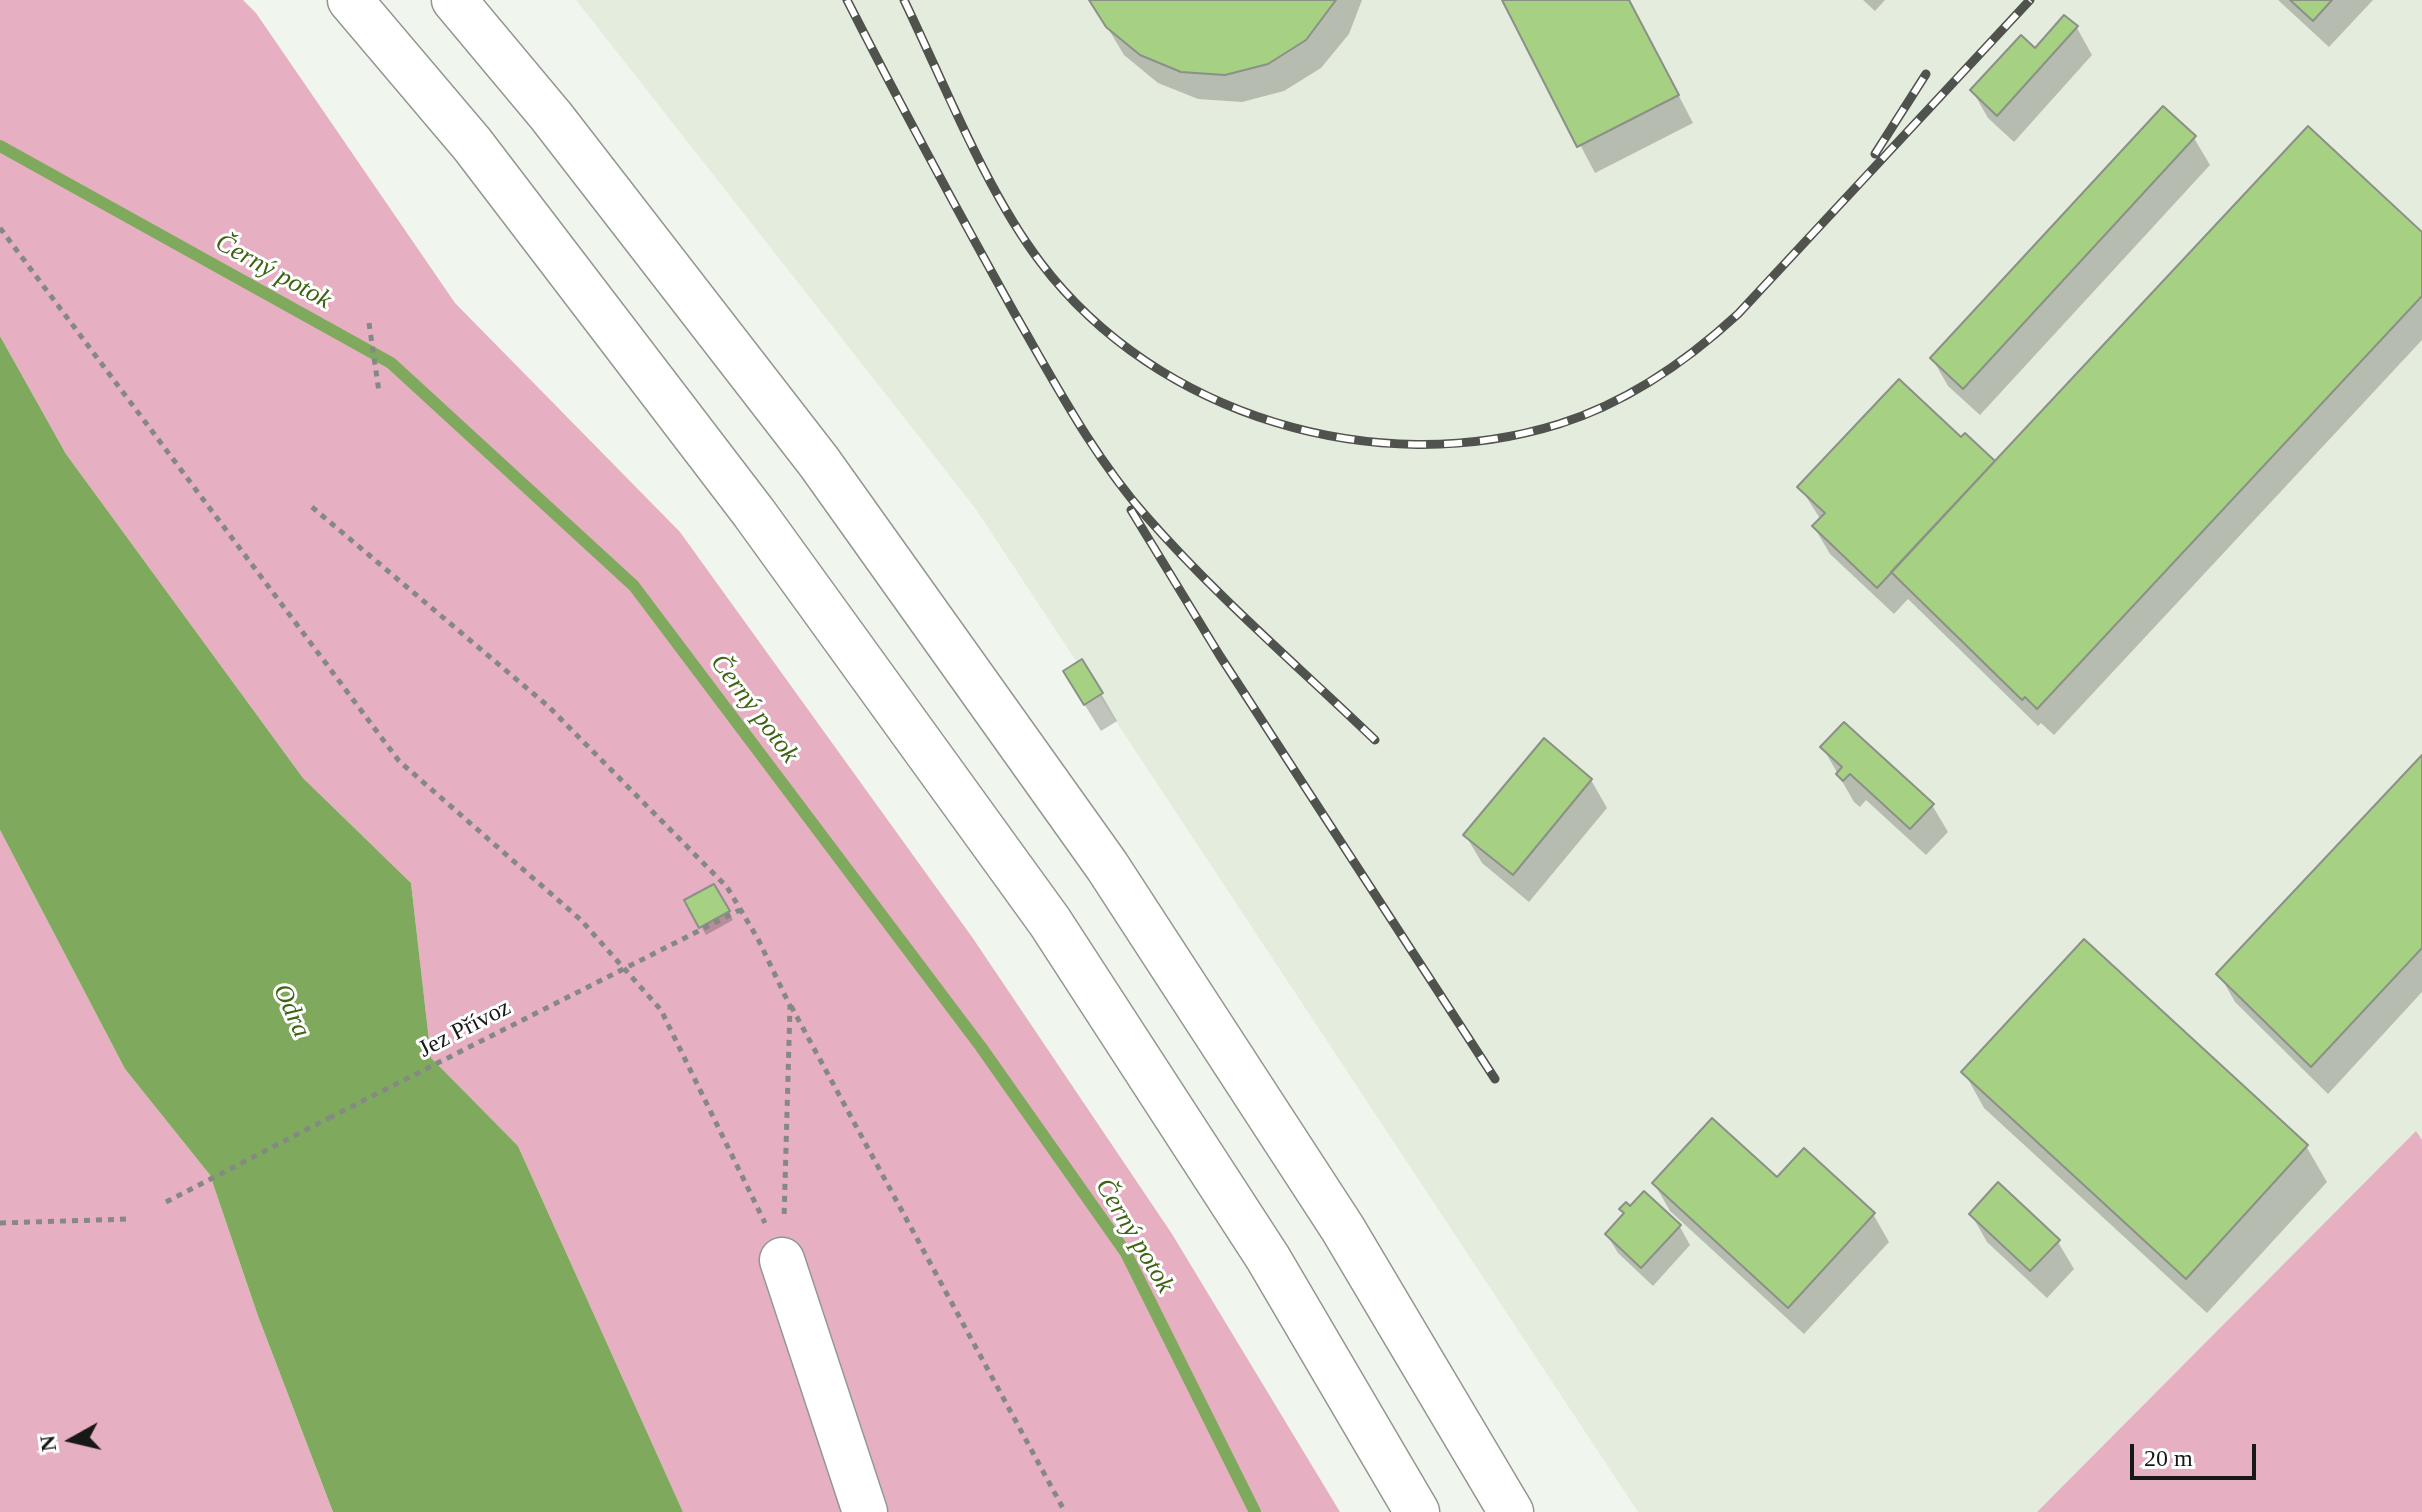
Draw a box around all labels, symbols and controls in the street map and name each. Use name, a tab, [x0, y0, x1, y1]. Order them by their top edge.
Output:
water label: Černý potok	[210, 227, 336, 317]
water label: Černý potok	[703, 649, 805, 769]
water label: Odra	[266, 980, 316, 1042]
street label: Jez Přívoz	[414, 994, 516, 1064]
water label: Černý potok	[1088, 1173, 1180, 1299]
north arrow	[32, 1400, 112, 1480]
scale bar	[2134, 1428, 2260, 1478]
text: N	[34, 1434, 61, 1453]
text: 20 m	[2144, 1445, 2193, 1471]

